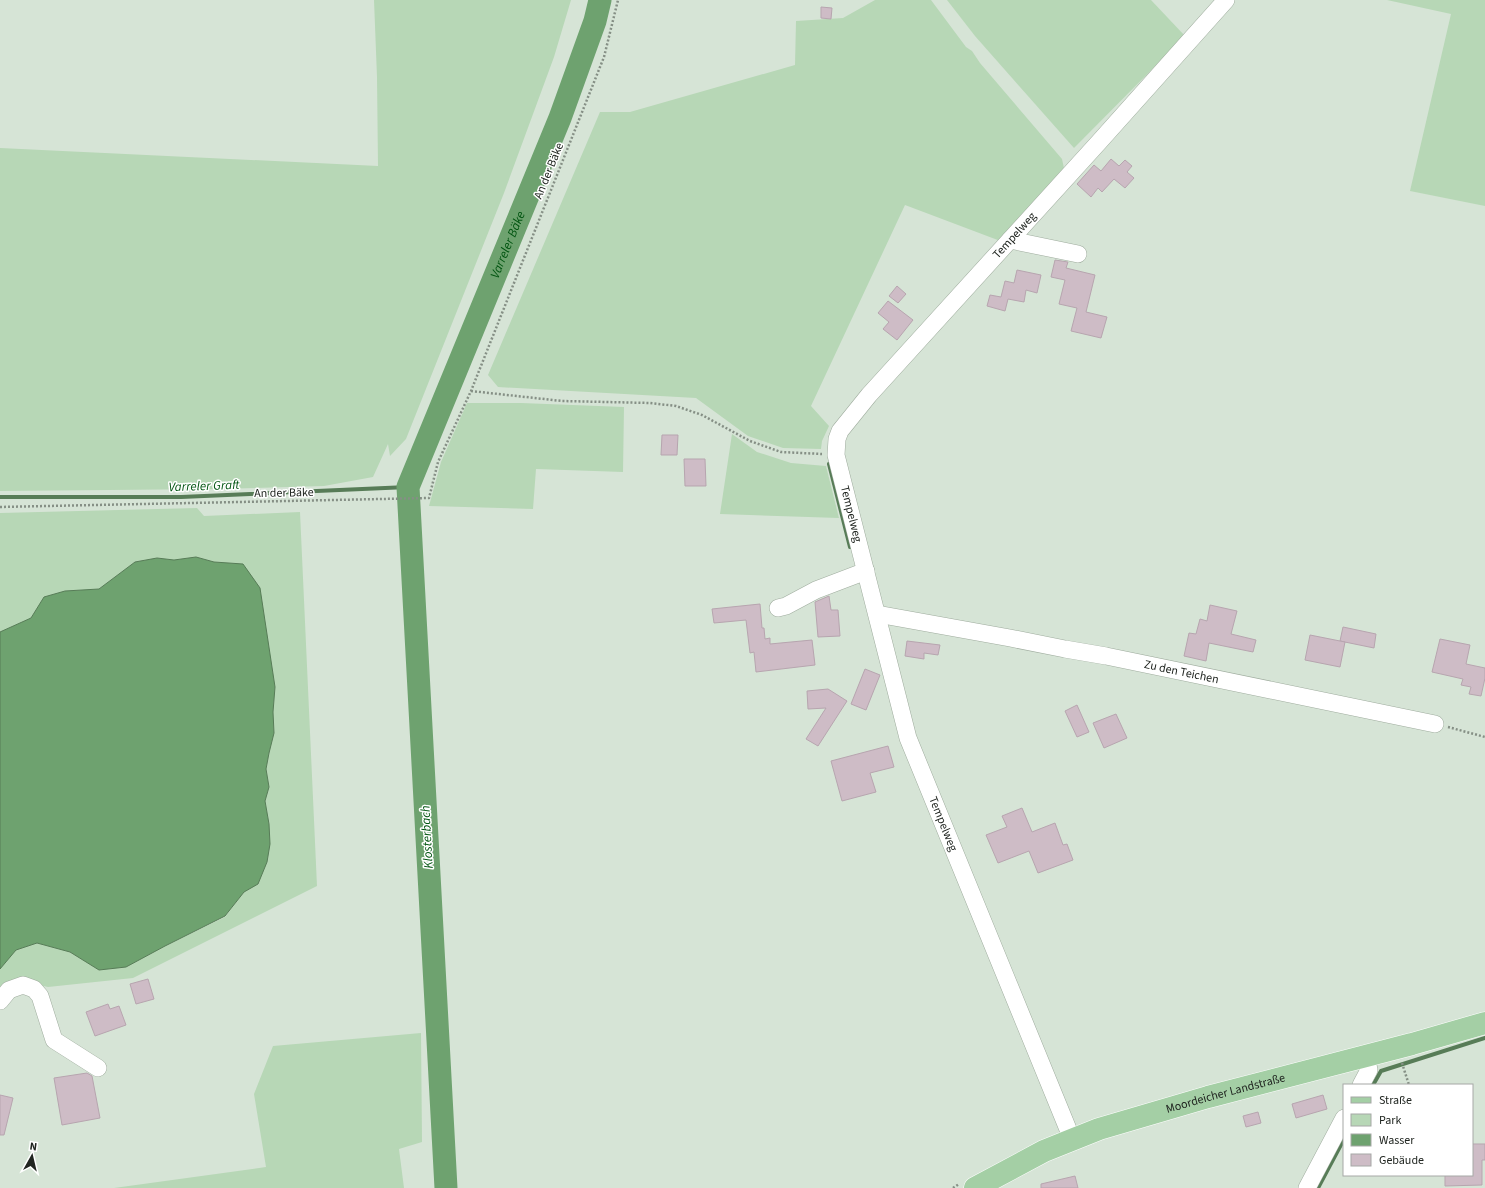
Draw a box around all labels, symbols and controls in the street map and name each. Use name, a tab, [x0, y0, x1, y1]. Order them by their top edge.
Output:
street label: An der Bäke	[530, 140, 568, 202]
water label: Varreler Bäke	[486, 208, 530, 281]
street label: Tempelweg	[989, 208, 1040, 262]
water label: Varreler Graft	[168, 476, 240, 496]
street label: An der Bäke	[254, 484, 314, 502]
street label: Tempelweg	[836, 484, 866, 544]
street label: Zu den Teichen	[1143, 656, 1220, 688]
street label: Tempelweg	[924, 794, 962, 854]
water label: Klosterbach	[416, 805, 438, 869]
street label: Moordeicher Landstraße	[1164, 1069, 1287, 1117]
legend	[1343, 1084, 1473, 1176]
text: Straße	[1379, 1092, 1412, 1109]
text: Park	[1379, 1112, 1401, 1129]
text: Wasser	[1379, 1132, 1415, 1149]
north arrow	[12, 1136, 52, 1176]
text: N	[29, 1139, 38, 1155]
text: Gebäude	[1379, 1152, 1424, 1169]

